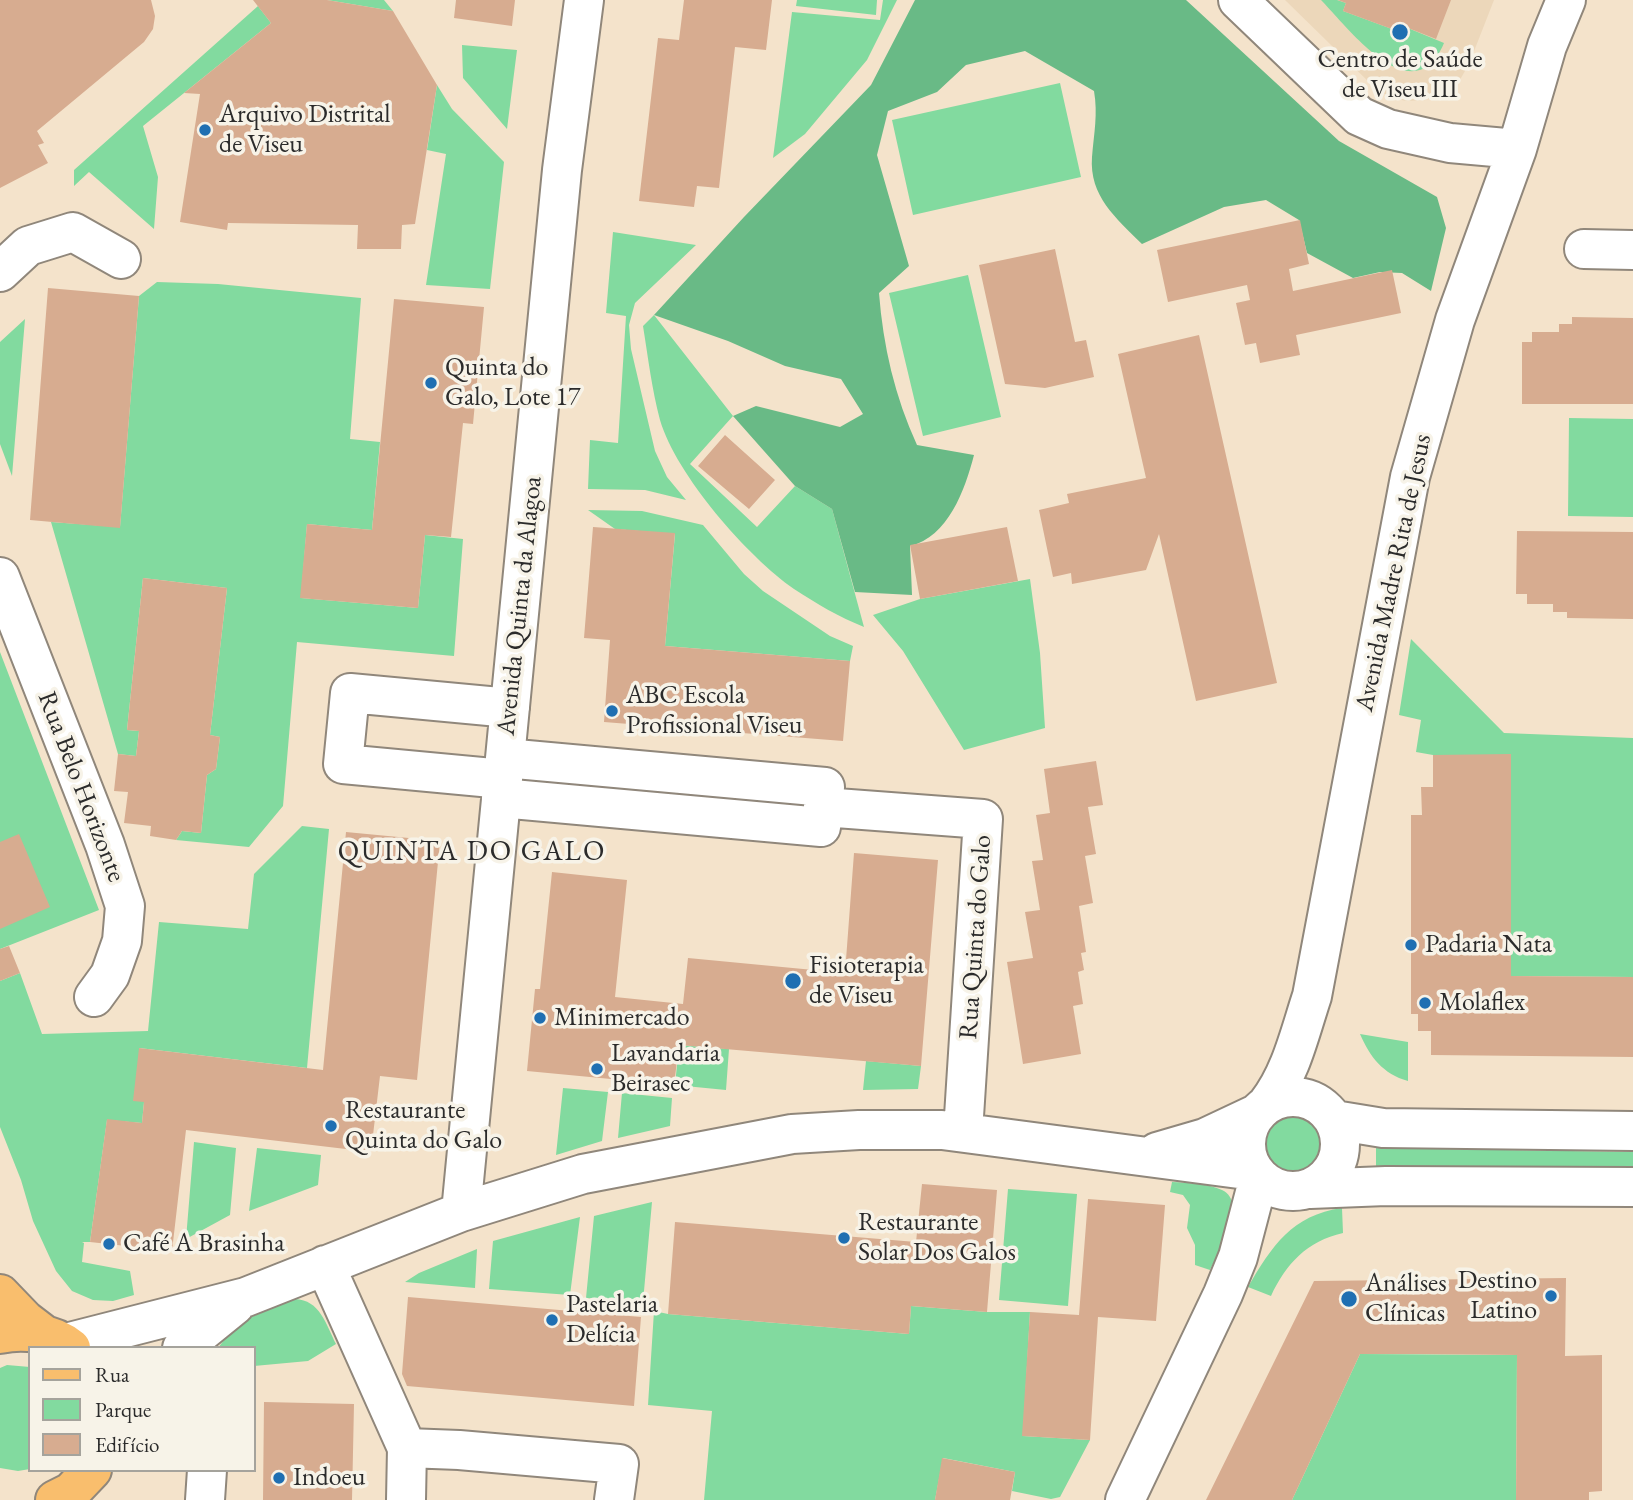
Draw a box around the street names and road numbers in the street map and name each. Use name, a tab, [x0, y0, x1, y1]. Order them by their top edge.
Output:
street label: Avenida Madre Rita de Jesus	[1349, 431, 1439, 715]
street label: Avenida Quinta da Alagoa	[491, 475, 549, 737]
street label: Rua Belo Horizonte	[30, 687, 132, 887]
street label: Rua Quinta do Galo	[953, 834, 999, 1040]

